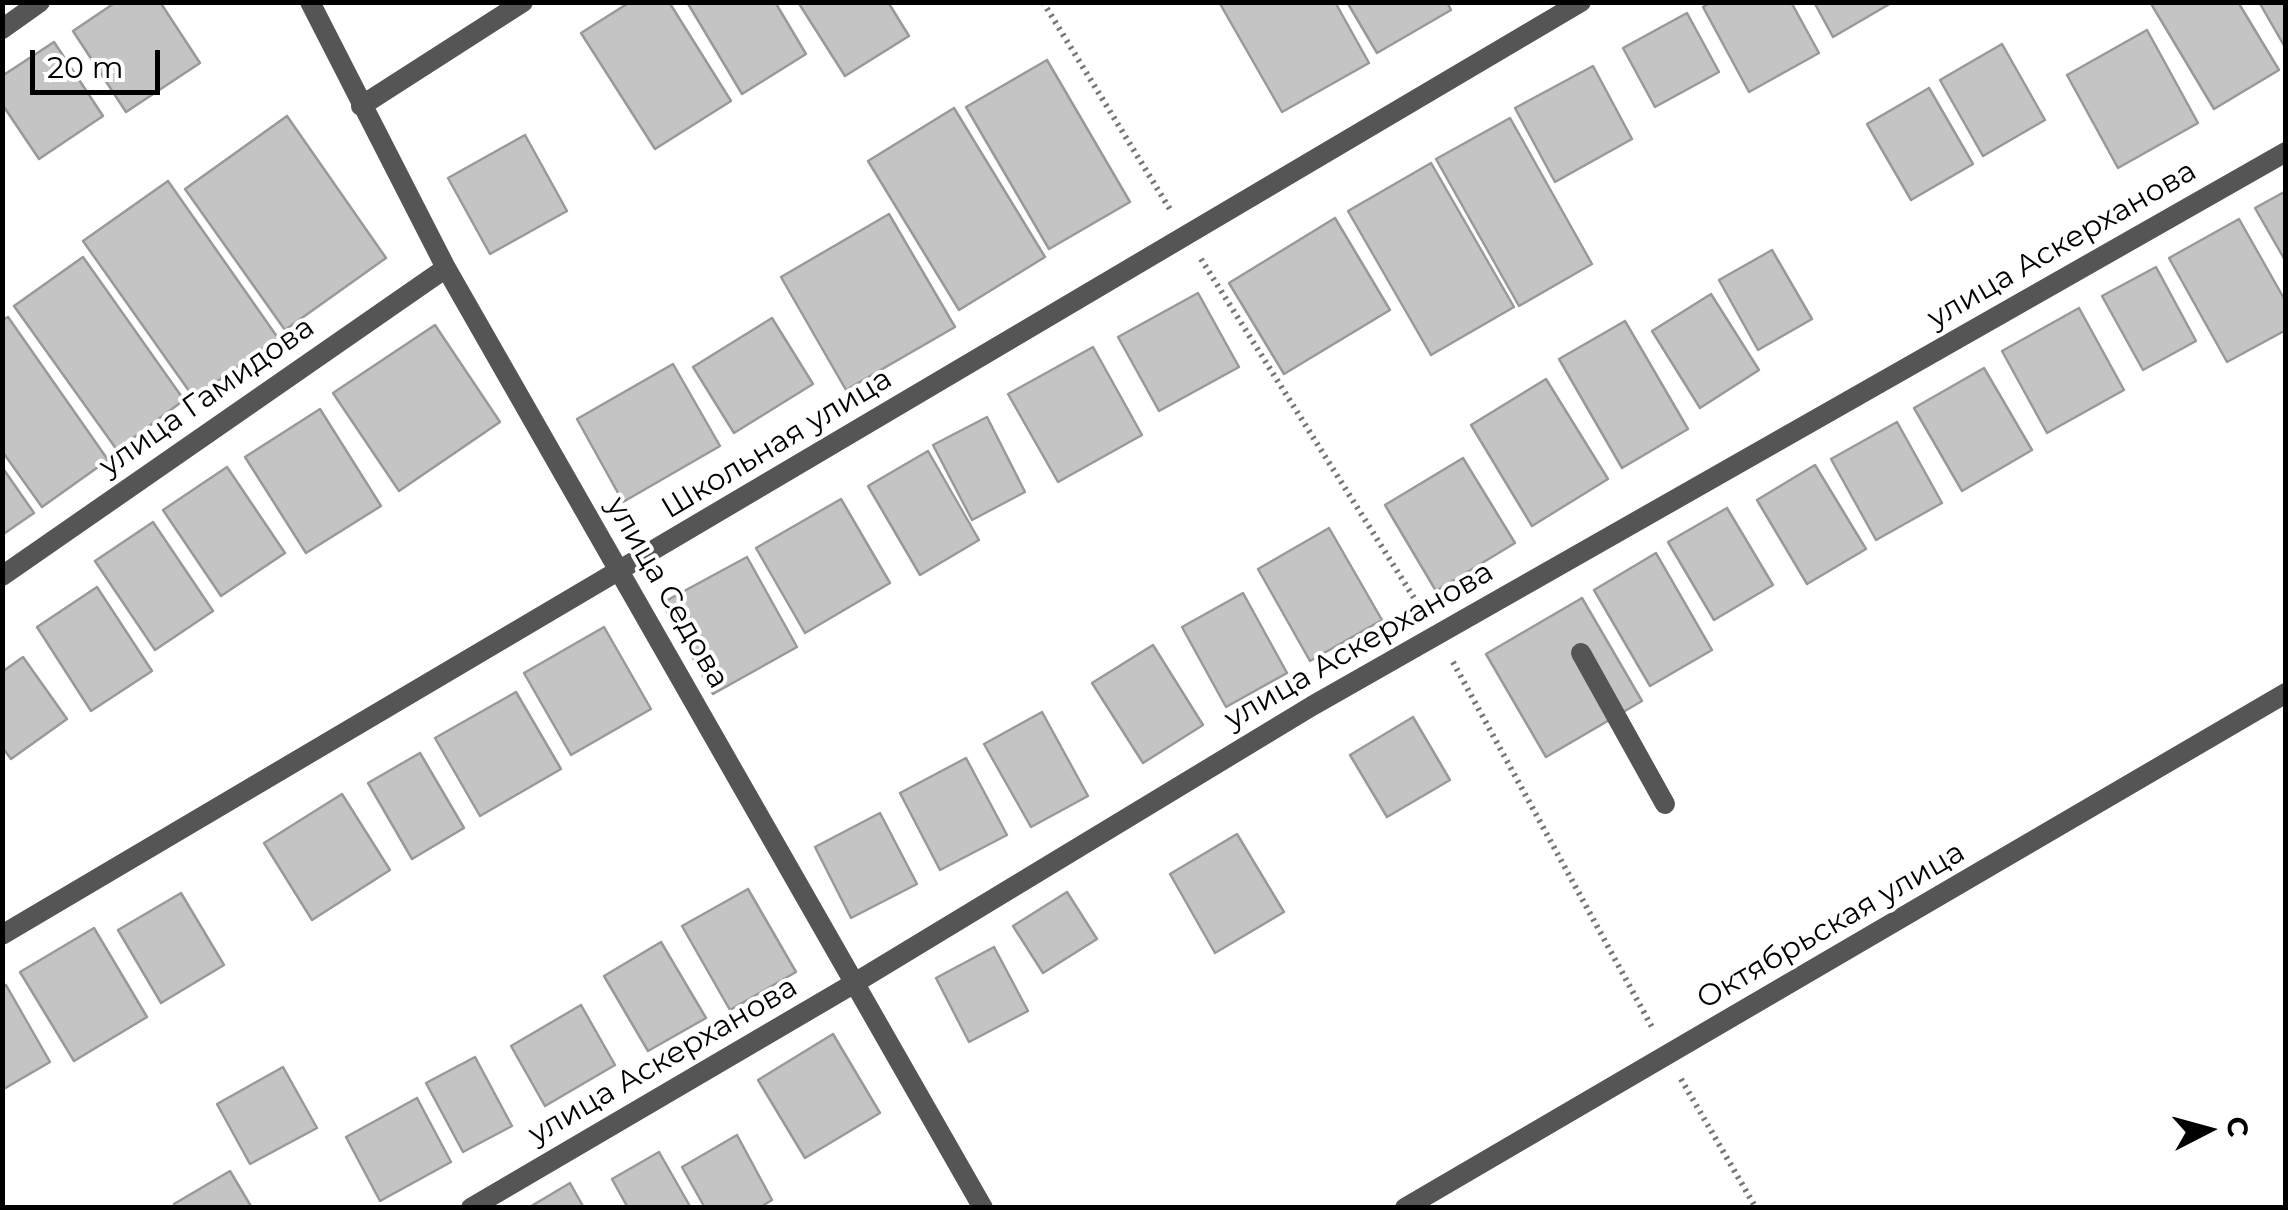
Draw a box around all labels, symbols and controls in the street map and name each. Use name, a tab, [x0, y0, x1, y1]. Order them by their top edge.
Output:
scale bar	[35, 30, 165, 92]
text: 20 m	[47, 49, 124, 86]
street label: улица Аскерханова	[1921, 153, 2203, 337]
street label: улица Гамидова	[93, 309, 321, 485]
street label: Школьная улица	[655, 361, 899, 527]
street label: улица Седова	[598, 491, 736, 695]
street label: улица Аскерханова	[1218, 554, 1500, 738]
street label: Октябрьская улица	[1691, 835, 1971, 1017]
street label: улица Аскерханова	[522, 969, 804, 1153]
north arrow	[2158, 1080, 2258, 1180]
text: С	[2220, 1115, 2256, 1139]

